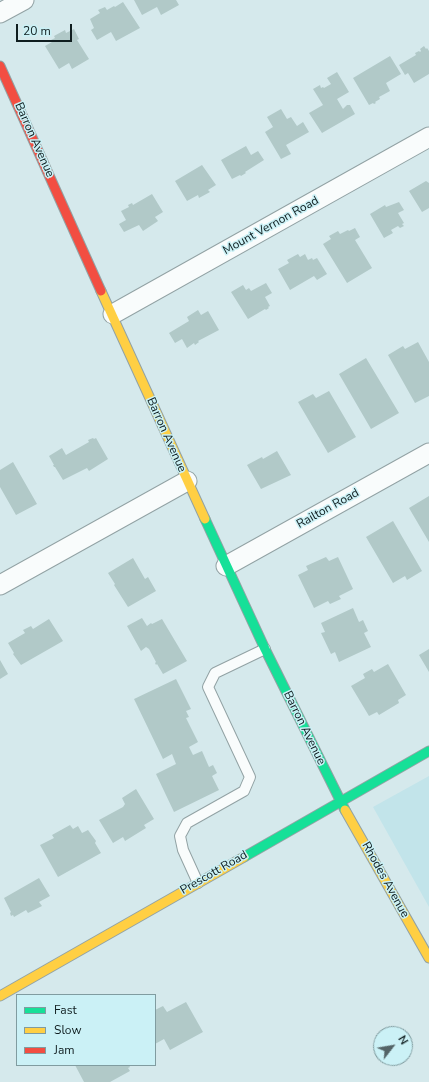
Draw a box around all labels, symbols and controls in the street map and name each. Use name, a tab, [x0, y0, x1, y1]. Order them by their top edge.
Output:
scale bar	[18, 16, 74, 42]
text: 20 m	[23, 23, 51, 39]
street label: Barron Avenue	[11, 100, 57, 180]
street label: Mount Vernon Road	[221, 194, 321, 258]
street label: Barron Avenue	[143, 395, 189, 475]
street label: Railton Road	[294, 486, 362, 532]
street label: Barron Avenue	[280, 689, 328, 767]
street label: Rhodes Avenue	[358, 840, 412, 920]
street label: Prescott Road	[178, 848, 250, 898]
legend	[16, 994, 156, 1066]
text: Fast	[54, 1002, 77, 1018]
text: Slow	[54, 1022, 82, 1038]
north arrow	[373, 1026, 413, 1066]
text: N	[394, 1033, 411, 1047]
text: Jam	[54, 1042, 75, 1058]

